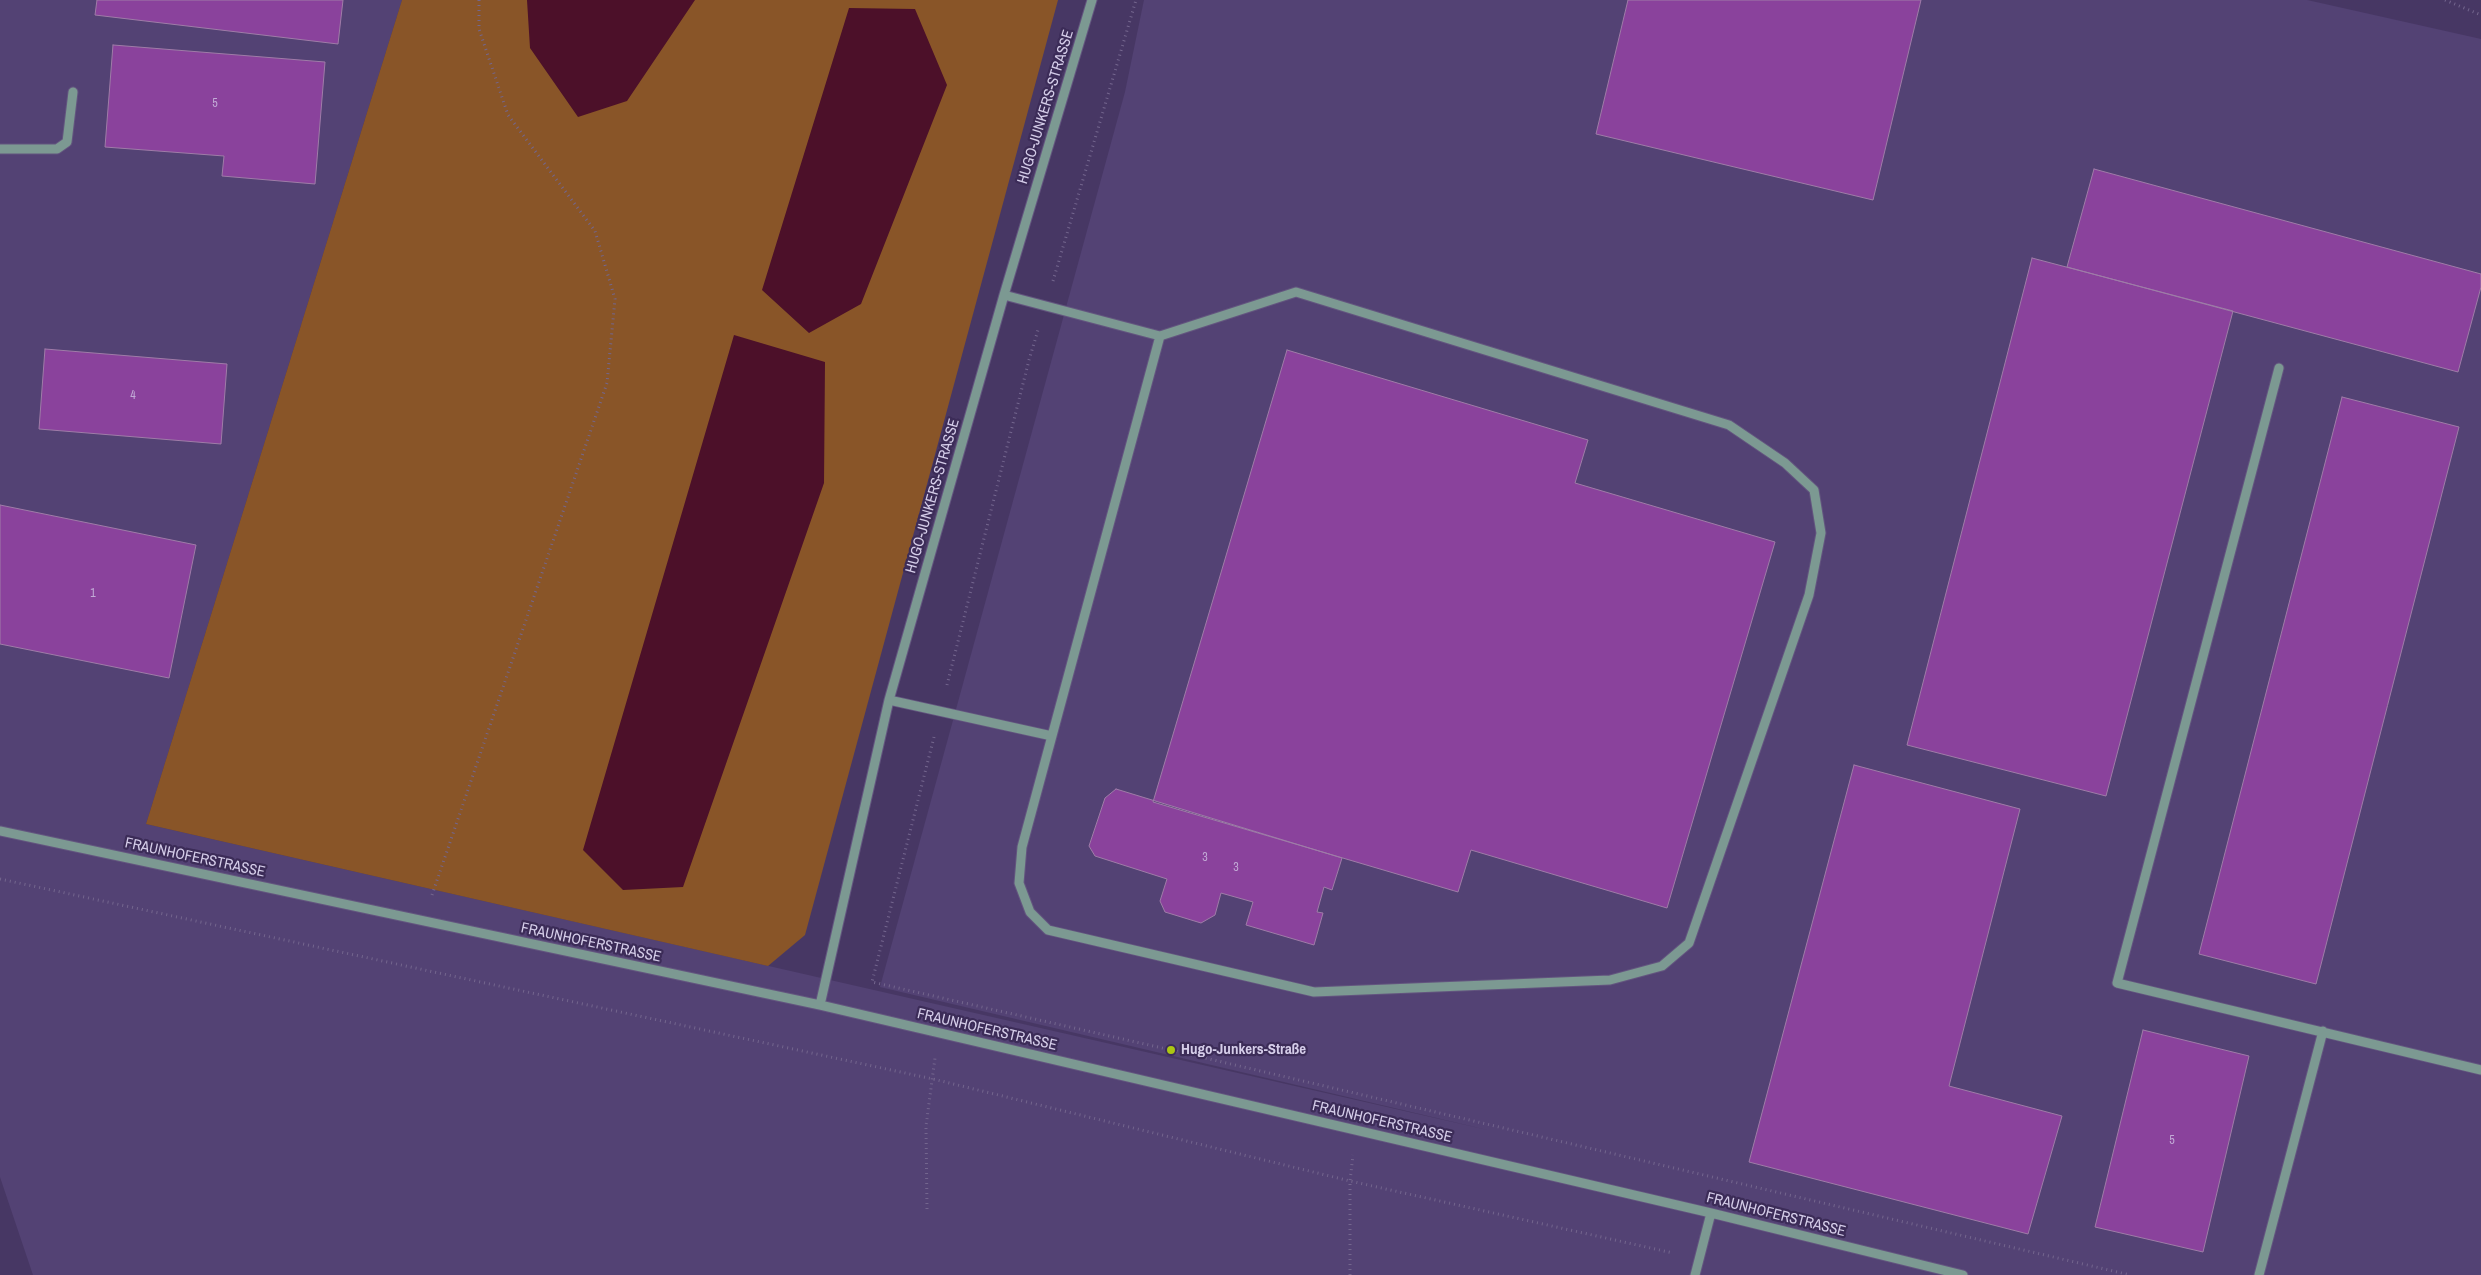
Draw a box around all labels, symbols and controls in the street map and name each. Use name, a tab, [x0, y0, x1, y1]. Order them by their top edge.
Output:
street label: HUGO-JUNKERS-STRASSE	[1014, 28, 1078, 186]
house number: 5	[212, 97, 218, 111]
house number: 4	[130, 389, 136, 403]
street label: HUGO-JUNKERS-STRASSE	[902, 417, 964, 575]
house number: 1	[90, 587, 96, 601]
street label: FRAUNHOFERSTRASSE	[123, 834, 267, 882]
house number: 3	[1202, 851, 1208, 865]
house number: 3	[1233, 861, 1239, 875]
street label: FRAUNHOFERSTRASSE	[519, 919, 663, 967]
street label: FRAUNHOFERSTRASSE	[915, 1005, 1059, 1055]
place label: Hugo-Junkers-Straße	[1181, 1041, 1306, 1059]
marker: Hugo-Junkers-Straße	[1165, 1044, 1177, 1056]
street label: FRAUNHOFERSTRASSE	[1310, 1097, 1454, 1147]
house number: 5	[2169, 1134, 2175, 1148]
street label: FRAUNHOFERSTRASSE	[1705, 1189, 1847, 1241]

